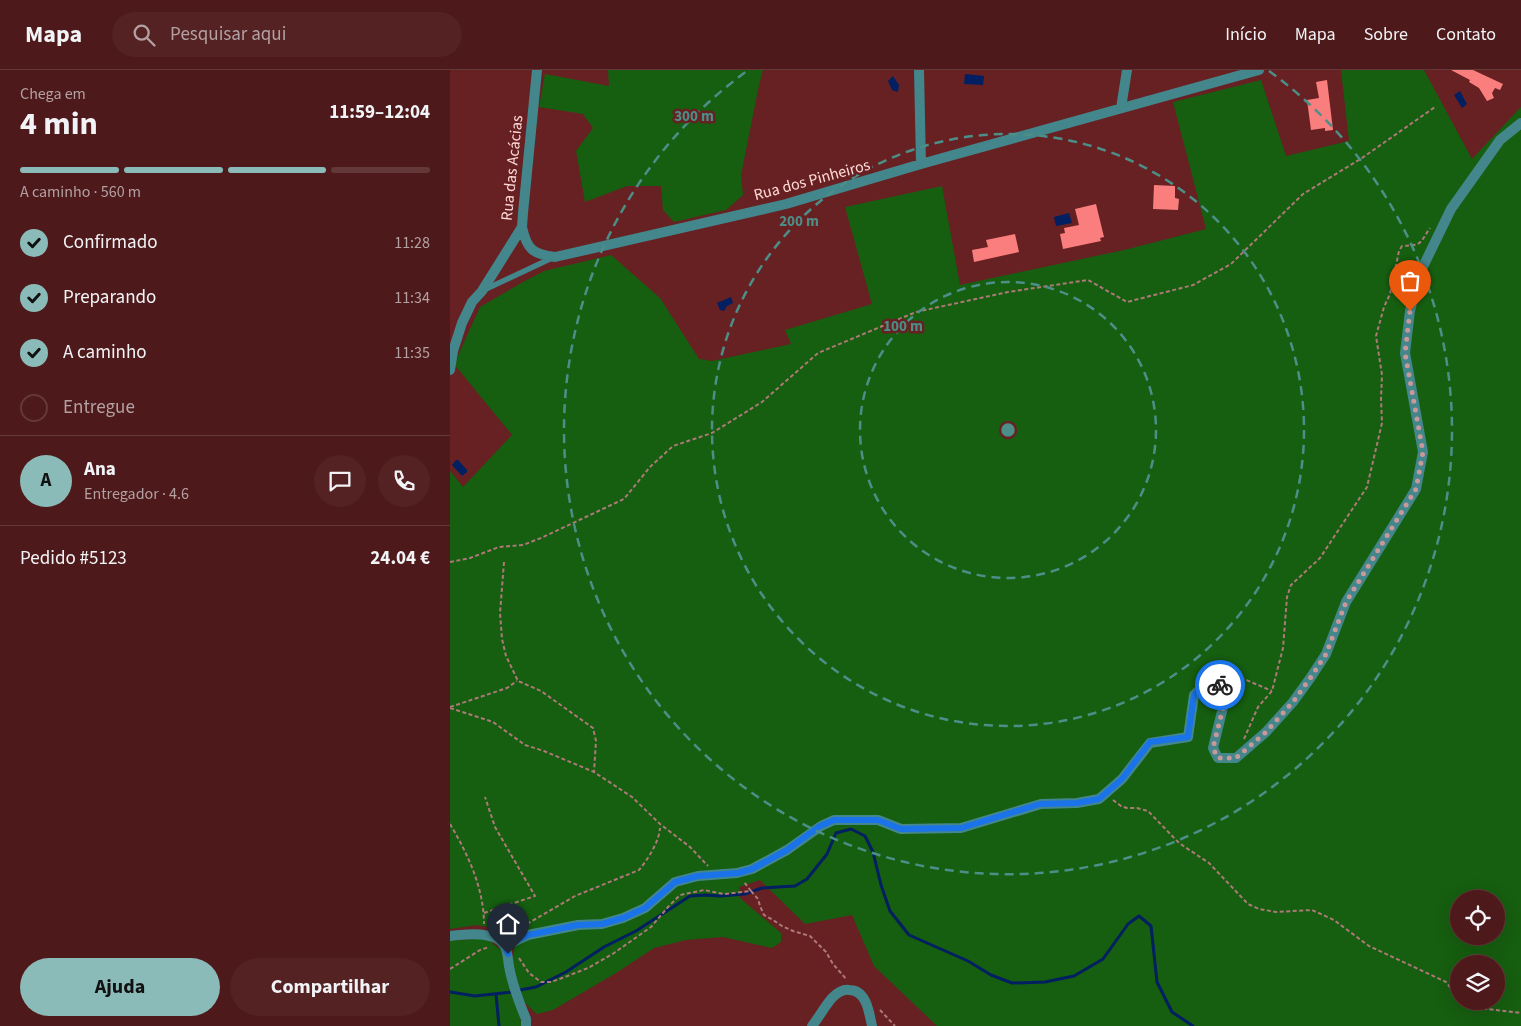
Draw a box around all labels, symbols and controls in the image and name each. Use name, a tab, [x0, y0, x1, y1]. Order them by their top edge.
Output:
search box	[112, 12, 462, 57]
text: Mapa	[25, 17, 82, 52]
icon: search	[130, 21, 158, 49]
text: Pesquisar aqui	[170, 21, 286, 48]
text: Início	[1225, 22, 1267, 47]
text: Mapa	[1295, 22, 1336, 47]
text: Sobre	[1364, 22, 1408, 47]
text: Contato	[1436, 22, 1496, 47]
text: Chega em	[20, 83, 86, 105]
text: 11:59–12:04	[329, 99, 430, 126]
text: 4 min	[20, 101, 98, 147]
text: 300 m	[674, 106, 714, 127]
street label: Rua das Acácias	[496, 114, 529, 222]
street label: Rua dos Pinheiros	[751, 154, 873, 206]
text: A caminho · 560 m	[20, 181, 141, 203]
text: 200 m	[779, 211, 819, 232]
icon: check	[20, 229, 48, 257]
text: Confirmado	[63, 229, 158, 256]
text: 11:28	[394, 232, 430, 254]
pin	[1389, 260, 1431, 311]
icon: bag	[1396, 267, 1424, 295]
icon: check	[20, 284, 48, 312]
text: Preparando	[63, 284, 156, 311]
text: 11:34	[394, 287, 430, 309]
text: 100 m	[883, 316, 923, 337]
icon: check	[20, 339, 48, 367]
text: A caminho	[63, 339, 147, 366]
text: 11:35	[394, 342, 430, 364]
text: Entregue	[63, 394, 135, 421]
centre of rings	[999, 421, 1017, 439]
button: chat	[314, 455, 366, 507]
button: phone	[378, 455, 430, 507]
text: Ana	[84, 456, 116, 483]
text: A	[41, 467, 51, 494]
text: Entregador · 4.6	[84, 483, 189, 505]
text: Pedido #5123	[20, 545, 127, 572]
text: 24.04 €	[370, 545, 430, 572]
courier	[1195, 660, 1245, 710]
icon: bike	[1206, 671, 1234, 699]
map controls	[1450, 890, 1505, 1010]
button: locate	[1450, 890, 1505, 945]
pin	[487, 903, 529, 954]
icon: home	[494, 910, 522, 938]
button: layers	[1450, 955, 1505, 1010]
button: Ajuda	[20, 958, 220, 1016]
button: Compartilhar	[230, 958, 430, 1016]

